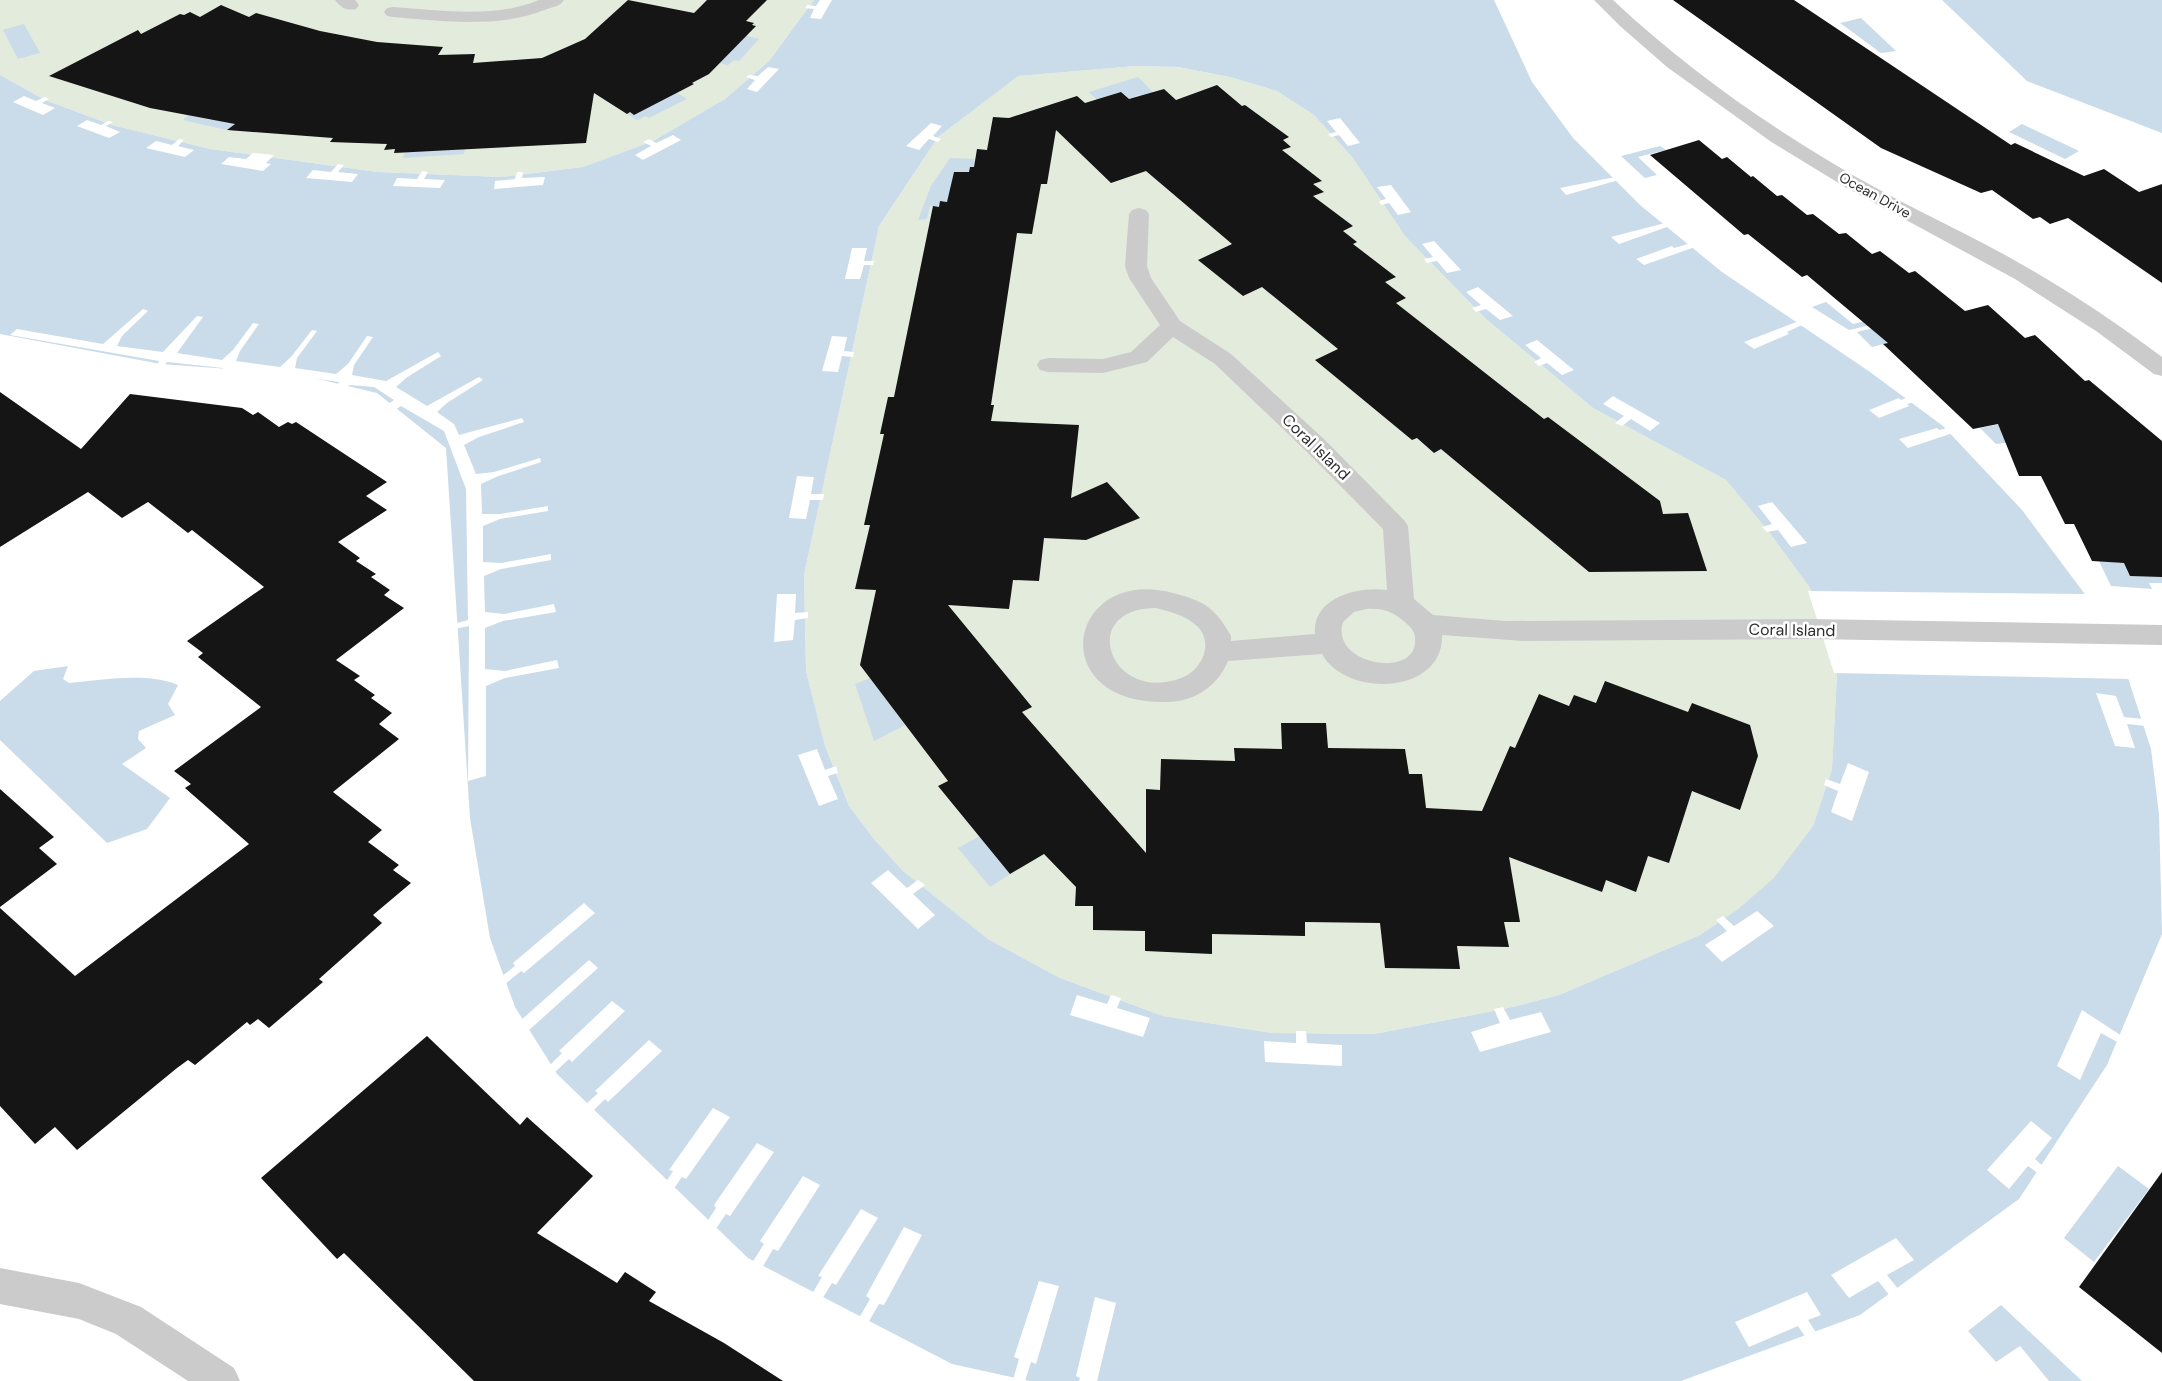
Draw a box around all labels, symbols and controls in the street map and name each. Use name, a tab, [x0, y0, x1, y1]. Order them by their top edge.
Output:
street label: Ocean Drive	[1836, 168, 1914, 222]
street label: Coral Island	[1278, 409, 1354, 485]
street label: Coral Island	[1748, 619, 1836, 641]

